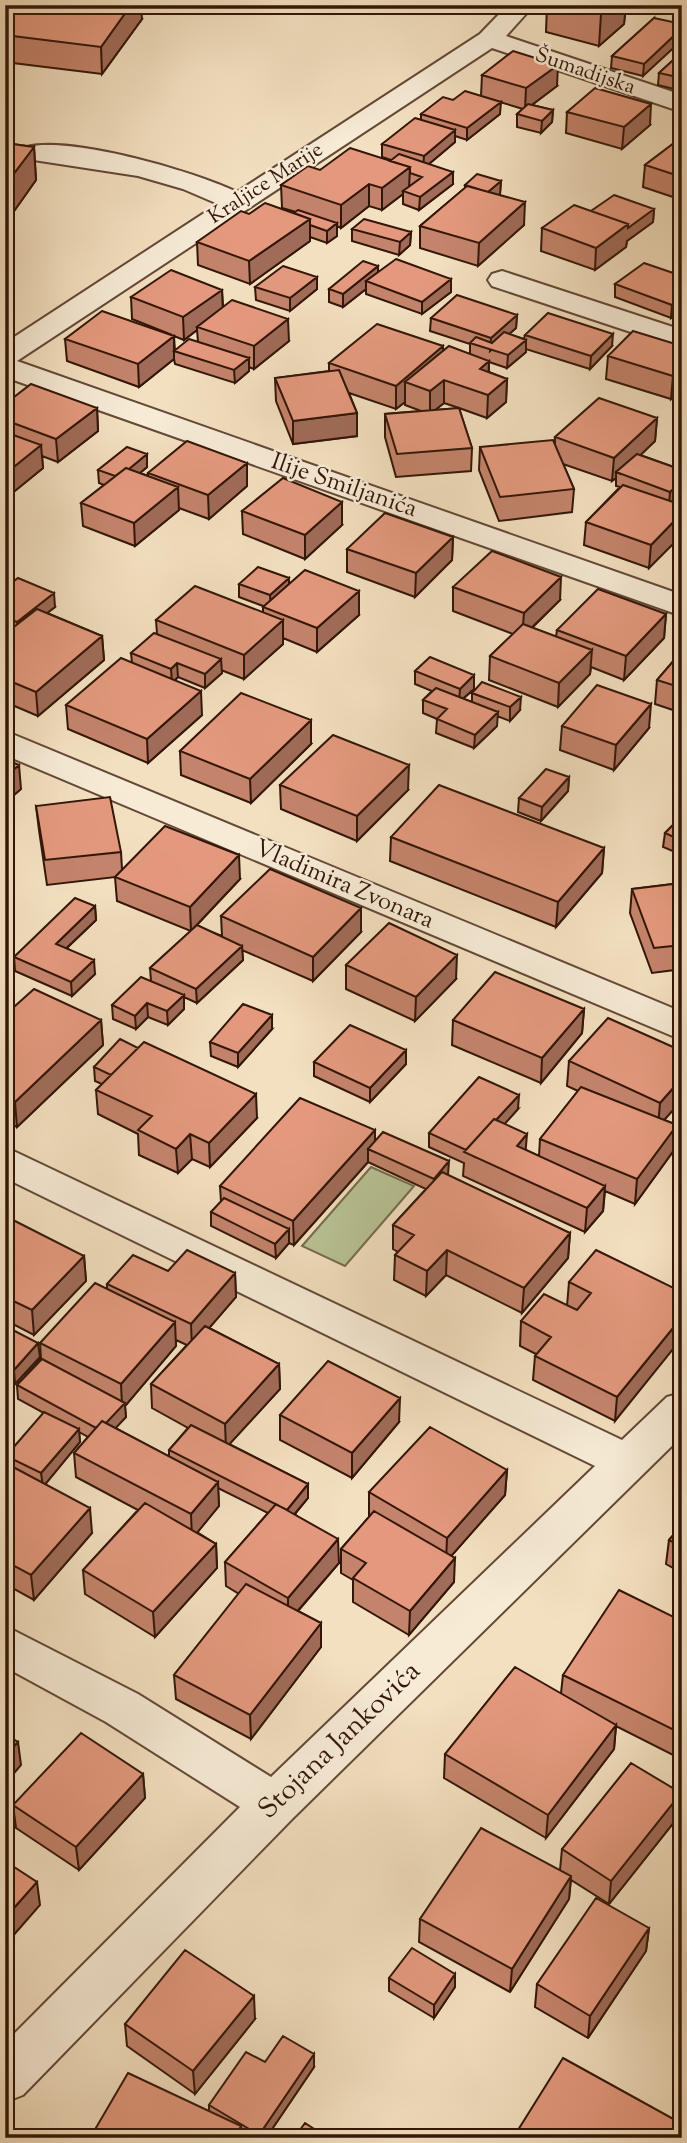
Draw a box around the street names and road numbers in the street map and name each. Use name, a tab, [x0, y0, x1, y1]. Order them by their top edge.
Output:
street label: Šumadijska	[531, 41, 640, 103]
street label: Kraljice Marije	[203, 136, 329, 232]
street label: Ilije Smiljanića	[266, 445, 422, 527]
street label: Vladimira Zvonara	[249, 832, 439, 938]
street label: Stojana Jankovića	[250, 1653, 430, 1829]

